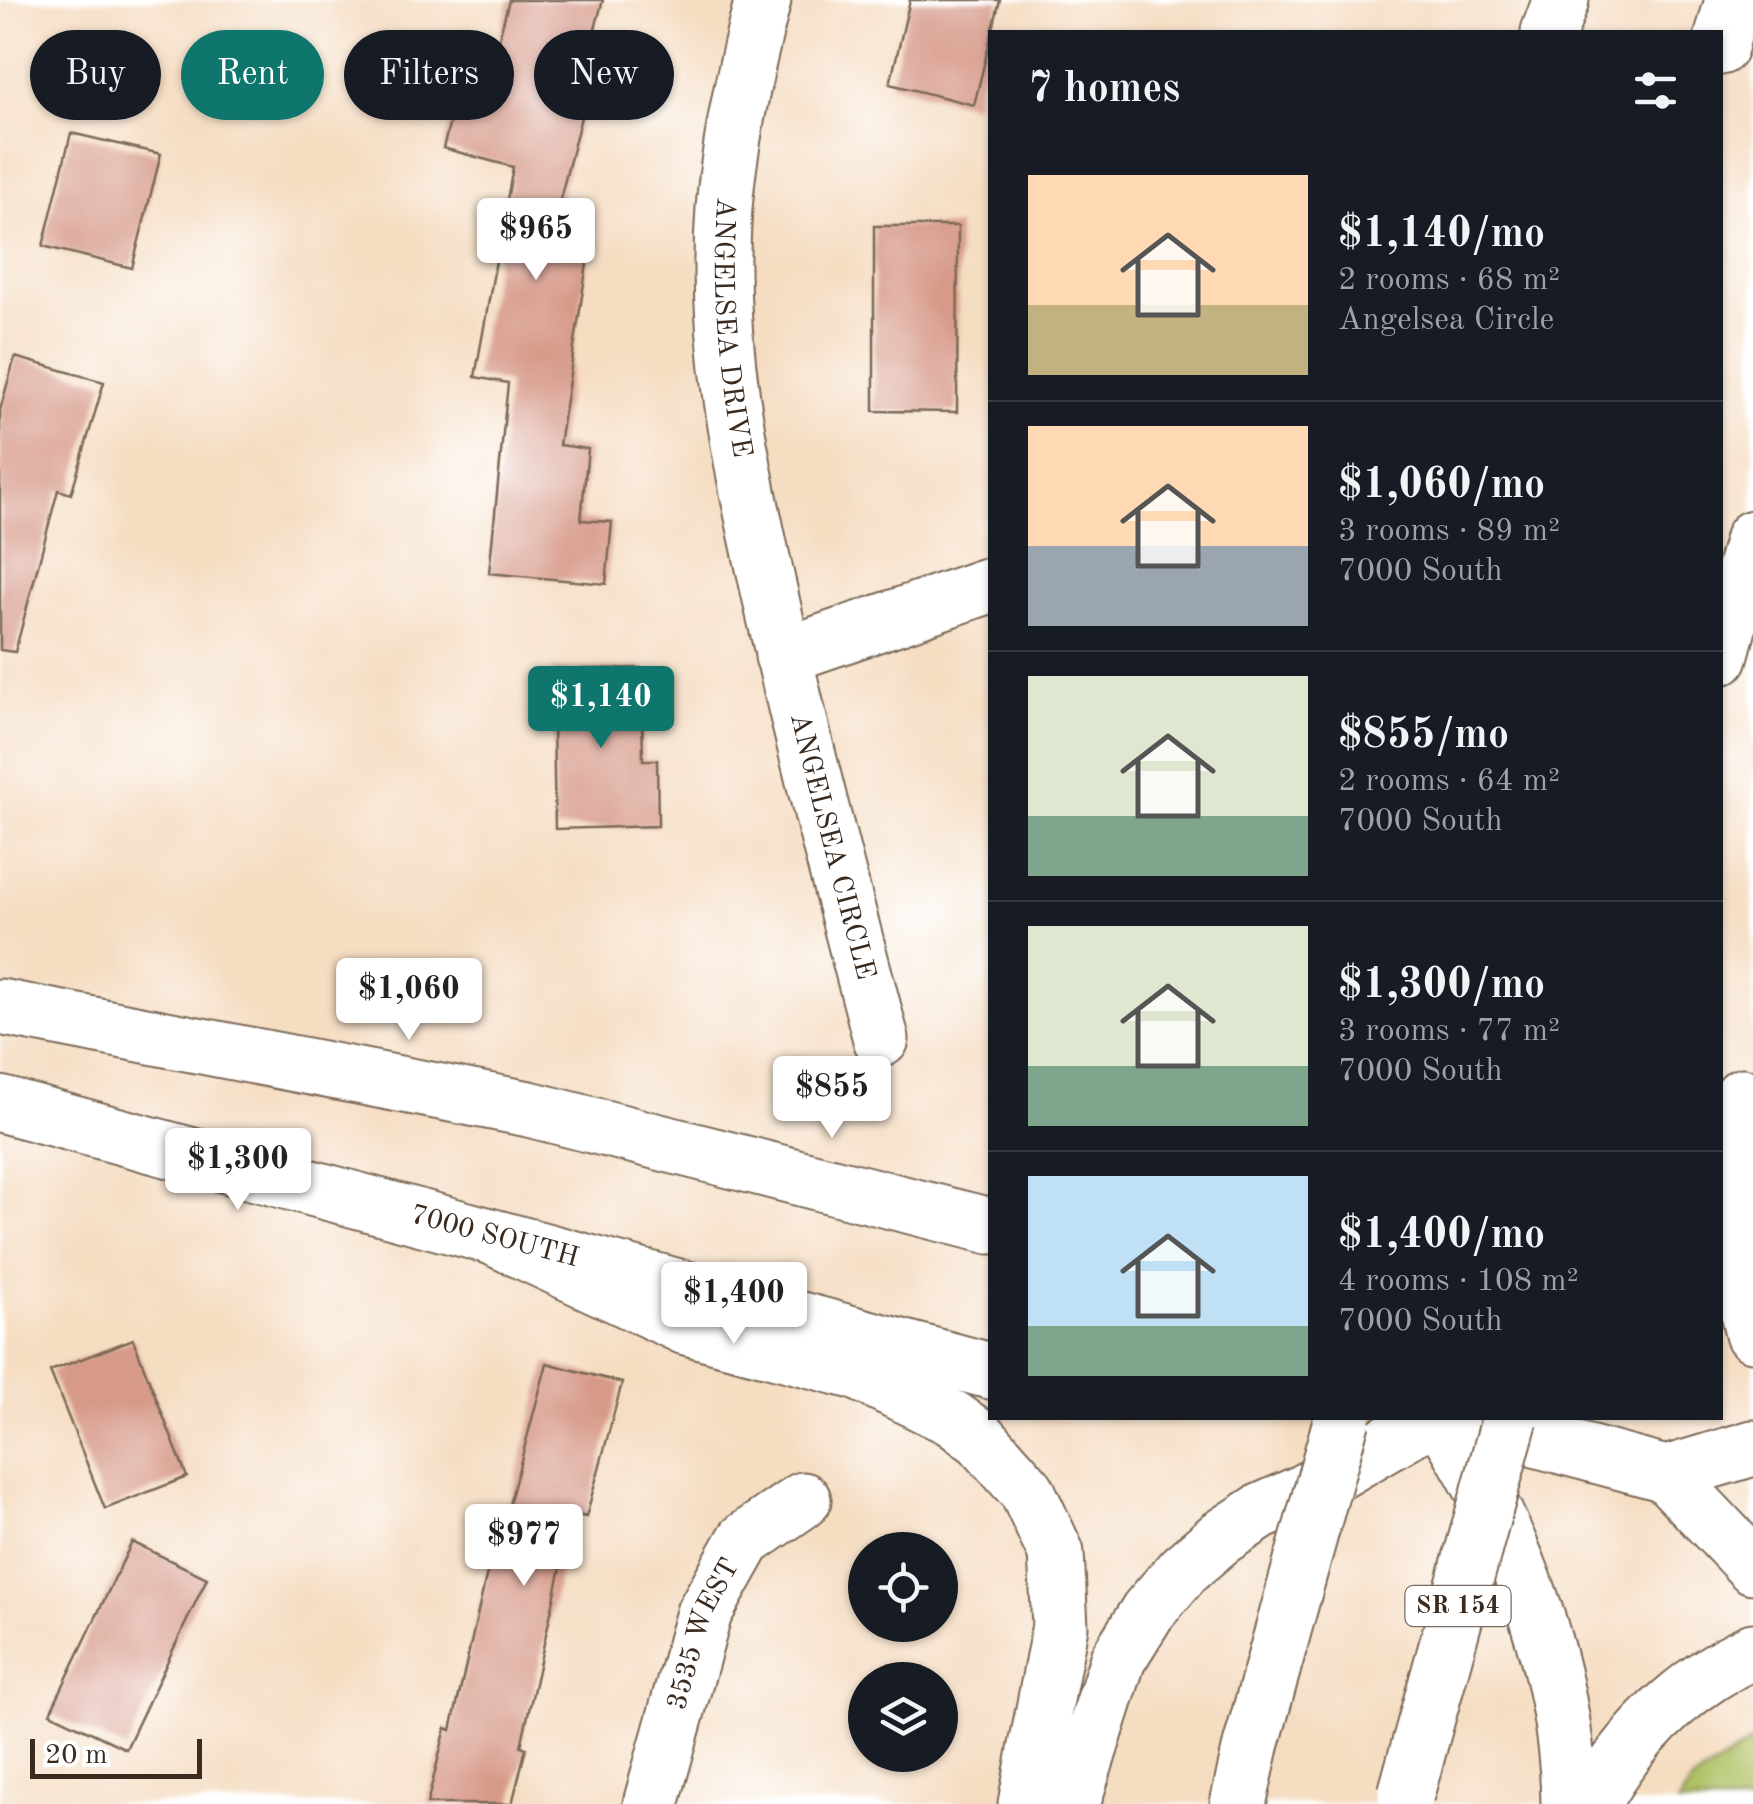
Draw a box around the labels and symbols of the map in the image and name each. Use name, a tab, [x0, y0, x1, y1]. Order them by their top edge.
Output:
street label: ANGELSEA DRIVE	[708, 197, 755, 460]
pin: $965	[477, 198, 595, 283]
pin: $1,140	[520, 666, 682, 751]
street label: ANGELSEA CIRCLE	[784, 710, 879, 983]
pin: $1,060	[328, 958, 490, 1043]
pin: $855	[773, 1056, 891, 1141]
pin: $1,300	[157, 1128, 319, 1213]
street label: 7000 SOUTH	[407, 1201, 581, 1273]
pin: $1,400	[653, 1262, 815, 1347]
pin: $977	[465, 1504, 583, 1589]
street label: 3535 WEST	[664, 1554, 745, 1713]
road number: SR 154	[1406, 1586, 1510, 1626]
scale bar	[30, 1734, 202, 1778]

